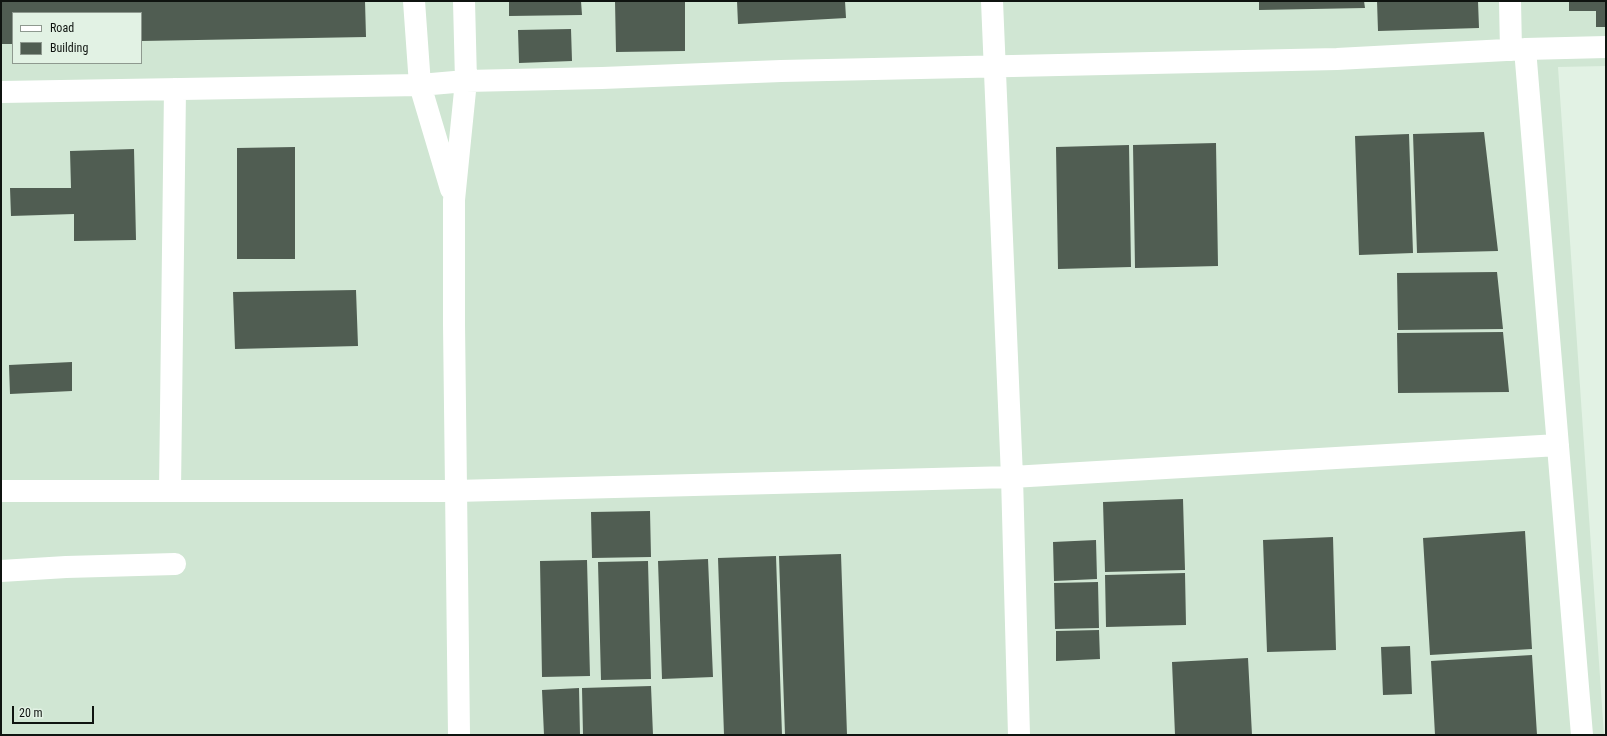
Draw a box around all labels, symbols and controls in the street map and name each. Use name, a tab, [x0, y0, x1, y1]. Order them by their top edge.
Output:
legend	[12, 12, 142, 64]
text: Road	[50, 21, 74, 35]
text: Building	[50, 41, 88, 55]
scale bar	[14, 698, 96, 724]
text: 20 m	[19, 706, 43, 720]

